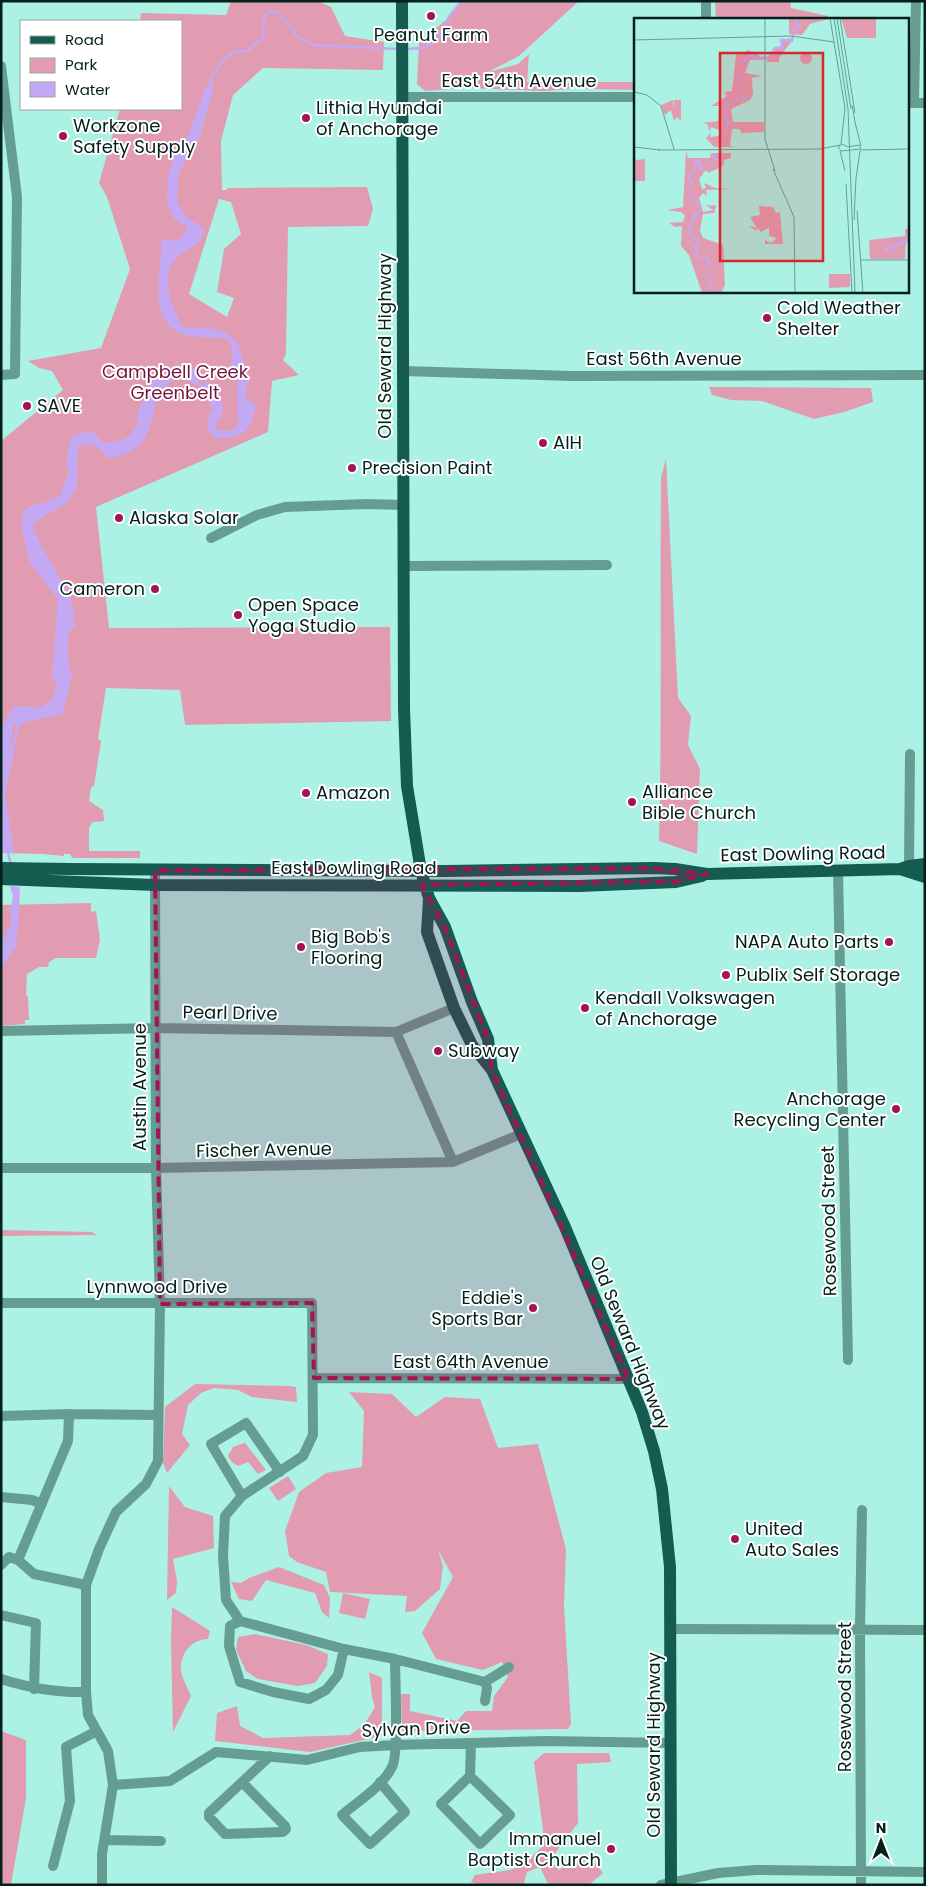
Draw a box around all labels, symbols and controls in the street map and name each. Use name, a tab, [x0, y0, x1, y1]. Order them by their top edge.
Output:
marker: Peanut Farm	[425, 10, 437, 22]
inset map	[634, 18, 908, 292]
legend	[20, 20, 182, 110]
place label: Peanut Farm	[374, 22, 488, 47]
text: Road	[65, 29, 104, 50]
text: Park	[65, 54, 97, 75]
street label: East 54th Avenue	[441, 68, 597, 93]
text: Water	[65, 79, 111, 100]
place label: Lithia Hyundai of Anchorage	[316, 95, 442, 141]
marker: Lithia Hyundai of Anchorage	[300, 112, 312, 124]
place label: Workzone Safety Supply	[73, 113, 195, 159]
marker: Workzone Safety Supply	[57, 130, 69, 142]
street label: Old Seward Highway	[372, 253, 397, 439]
place label: Cold Weather Shelter	[777, 295, 901, 341]
marker: Cold Weather Shelter	[761, 312, 773, 324]
street label: East 56th Avenue	[586, 346, 742, 371]
park label: Campbell Creek Greenbelt	[102, 359, 249, 405]
place label: SAVE	[37, 393, 81, 418]
marker: SAVE	[21, 400, 33, 412]
place label: AIH	[553, 430, 582, 455]
marker: AIH	[537, 437, 549, 449]
place label: Precision Paint	[362, 455, 492, 480]
marker: Precision Paint	[346, 462, 358, 474]
place label: Alaska Solar	[129, 505, 239, 530]
marker: Alaska Solar	[113, 512, 125, 524]
place label: Cameron	[59, 576, 145, 601]
marker: Cameron	[149, 583, 161, 595]
place label: Open Space Yoga Studio	[248, 592, 359, 638]
marker: Open Space Yoga Studio	[232, 609, 244, 621]
place label: Alliance Bible Church	[642, 779, 756, 825]
place label: Amazon	[316, 780, 390, 805]
marker: Amazon	[300, 787, 312, 799]
marker: Alliance Bible Church	[626, 796, 638, 808]
street label: East Dowling Road	[720, 840, 886, 867]
street label: East Dowling Road	[271, 855, 437, 880]
place label: Big Bob's Flooring	[311, 924, 390, 970]
place label: NAPA Auto Parts	[735, 929, 879, 954]
marker: NAPA Auto Parts	[883, 936, 895, 948]
marker: Big Bob's Flooring	[295, 941, 307, 953]
place label: Publix Self Storage	[736, 962, 900, 987]
marker: Publix Self Storage	[720, 969, 732, 981]
place label: Kendall Volkswagen of Anchorage	[595, 985, 775, 1031]
street label: Pearl Drive	[182, 999, 278, 1026]
marker: Kendall Volkswagen of Anchorage	[579, 1002, 591, 1014]
street label: Austin Avenue	[127, 1023, 152, 1151]
place label: Subway	[448, 1038, 519, 1063]
marker: Subway	[432, 1045, 444, 1057]
place label: Anchorage Recycling Center	[734, 1086, 886, 1132]
marker: Anchorage Recycling Center	[890, 1103, 902, 1115]
street label: Fischer Avenue	[196, 1136, 332, 1163]
street label: Rosewood Street	[815, 1146, 842, 1296]
street label: Old Seward Highway	[584, 1252, 677, 1434]
street label: Lynnwood Drive	[87, 1274, 227, 1299]
place label: Eddie's Sports Bar	[431, 1285, 523, 1331]
marker: Eddie's Sports Bar	[527, 1302, 539, 1314]
street label: East 64th Avenue	[393, 1349, 549, 1374]
place label: United Auto Sales	[745, 1516, 839, 1562]
marker: United Auto Sales	[729, 1533, 741, 1545]
street label: Rosewood Street	[832, 1622, 857, 1772]
street label: Old Seward Highway	[641, 1652, 666, 1838]
street label: Sylvan Drive	[361, 1714, 471, 1743]
north arrow	[856, 1816, 906, 1866]
text: N	[876, 1818, 886, 1838]
place label: Immanuel Baptist Church	[468, 1826, 601, 1872]
marker: Immanuel Baptist Church	[605, 1843, 617, 1855]

